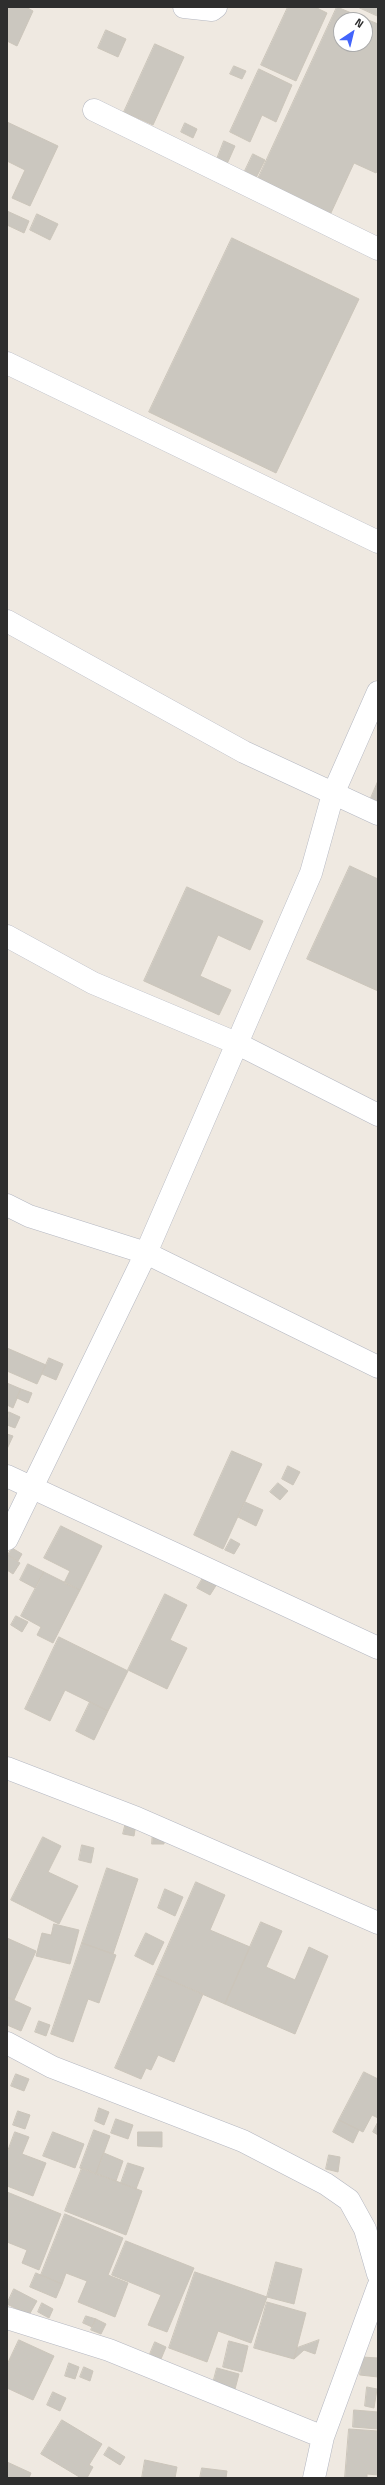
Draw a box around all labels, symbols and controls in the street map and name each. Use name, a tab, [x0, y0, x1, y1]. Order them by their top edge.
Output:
north arrow	[333, 12, 373, 52]
text: N	[352, 14, 367, 32]

